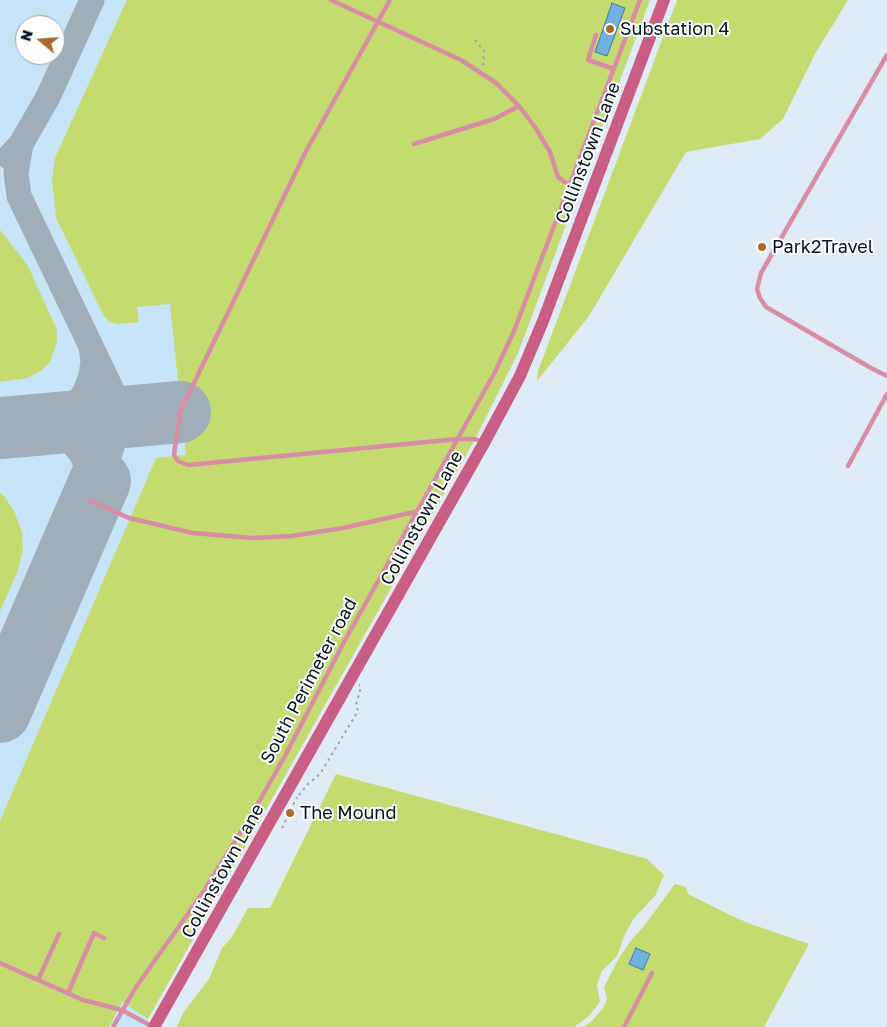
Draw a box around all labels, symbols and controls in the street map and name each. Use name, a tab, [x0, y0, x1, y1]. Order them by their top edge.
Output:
north arrow	[15, 15, 65, 65]
place label: Substation 4	[620, 18, 730, 40]
marker: Substation 4	[604, 23, 616, 35]
text: N	[16, 28, 36, 43]
street label: Collinstown Lane	[551, 79, 625, 227]
place label: Park2Travel	[772, 236, 874, 258]
marker: Park2Travel	[756, 241, 768, 253]
street label: Collinstown Lane	[376, 447, 468, 589]
street label: South Perimeter road	[256, 595, 362, 767]
street label: Collinstown Lane	[177, 800, 269, 942]
place label: The Mound	[300, 802, 396, 824]
marker: The Mound	[284, 807, 296, 819]

